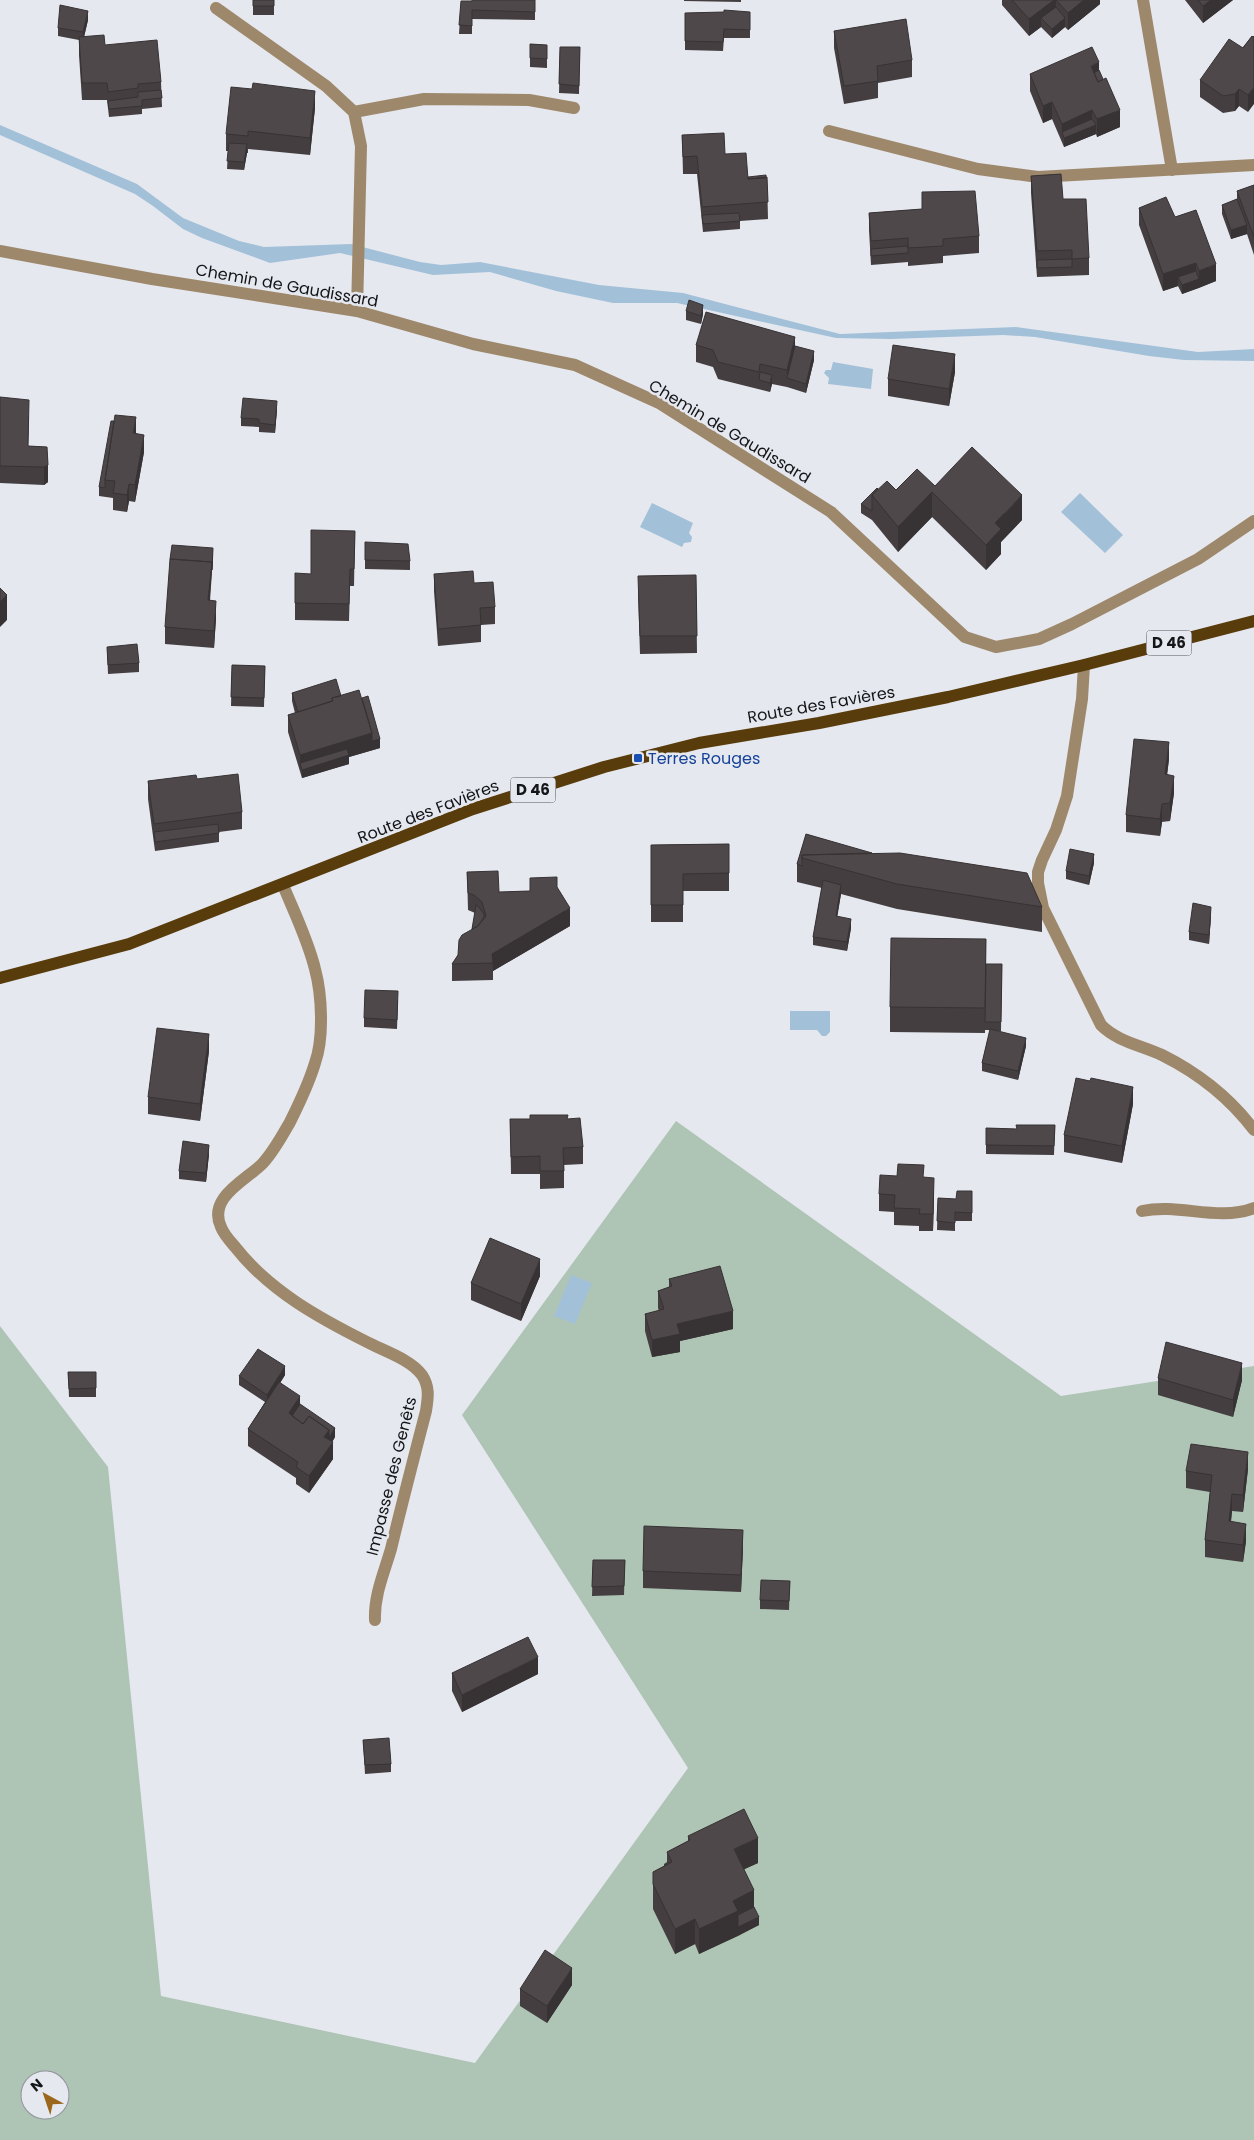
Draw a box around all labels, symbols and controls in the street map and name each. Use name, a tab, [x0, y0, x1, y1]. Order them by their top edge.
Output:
street label: Chemin de Gaudissard	[194, 258, 380, 313]
street label: Chemin de Gaudissard	[645, 374, 815, 489]
road number: D 46	[1146, 630, 1192, 656]
street label: Route des Favières	[745, 680, 897, 729]
place label: Terres Rouges	[648, 747, 760, 770]
marker: Terres Rouges	[632, 752, 644, 764]
street label: Route des Favières	[354, 774, 502, 849]
road number: D 46	[510, 778, 556, 802]
street label: Impasse des Genêts	[361, 1394, 422, 1558]
north arrow	[20, 2070, 70, 2120]
text: N	[26, 2074, 47, 2096]

